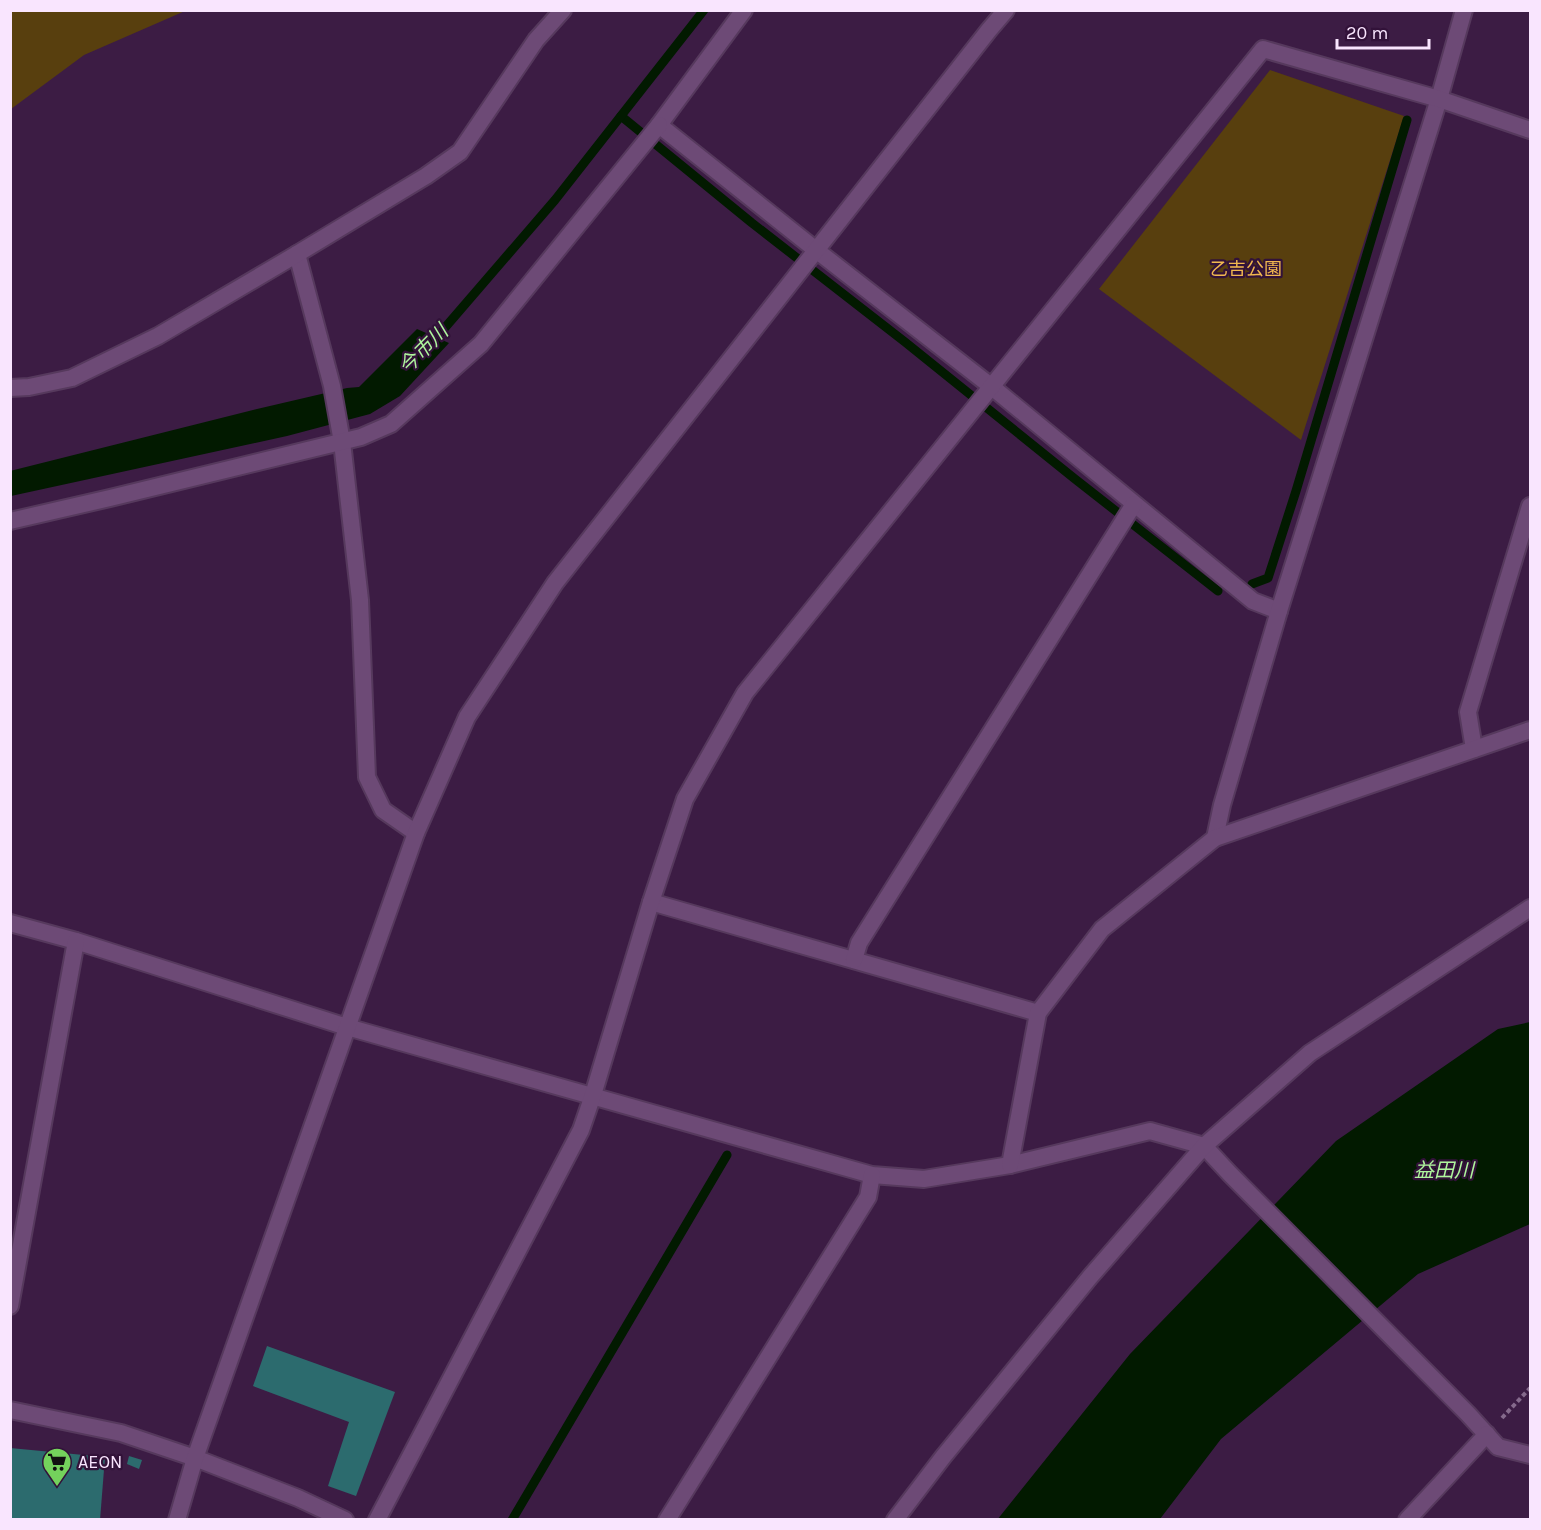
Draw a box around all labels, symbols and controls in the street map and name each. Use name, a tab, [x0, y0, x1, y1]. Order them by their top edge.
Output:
scale bar	[1337, 12, 1428, 50]
text: 20 m	[1346, 22, 1388, 44]
park label: 乙吉公園	[1210, 258, 1282, 280]
water label: 今市川	[394, 319, 454, 379]
water label: 益田川	[1414, 1159, 1476, 1182]
supermarket icon: AEON	[41, 1446, 73, 1488]
place label: AEON	[78, 1451, 122, 1473]

